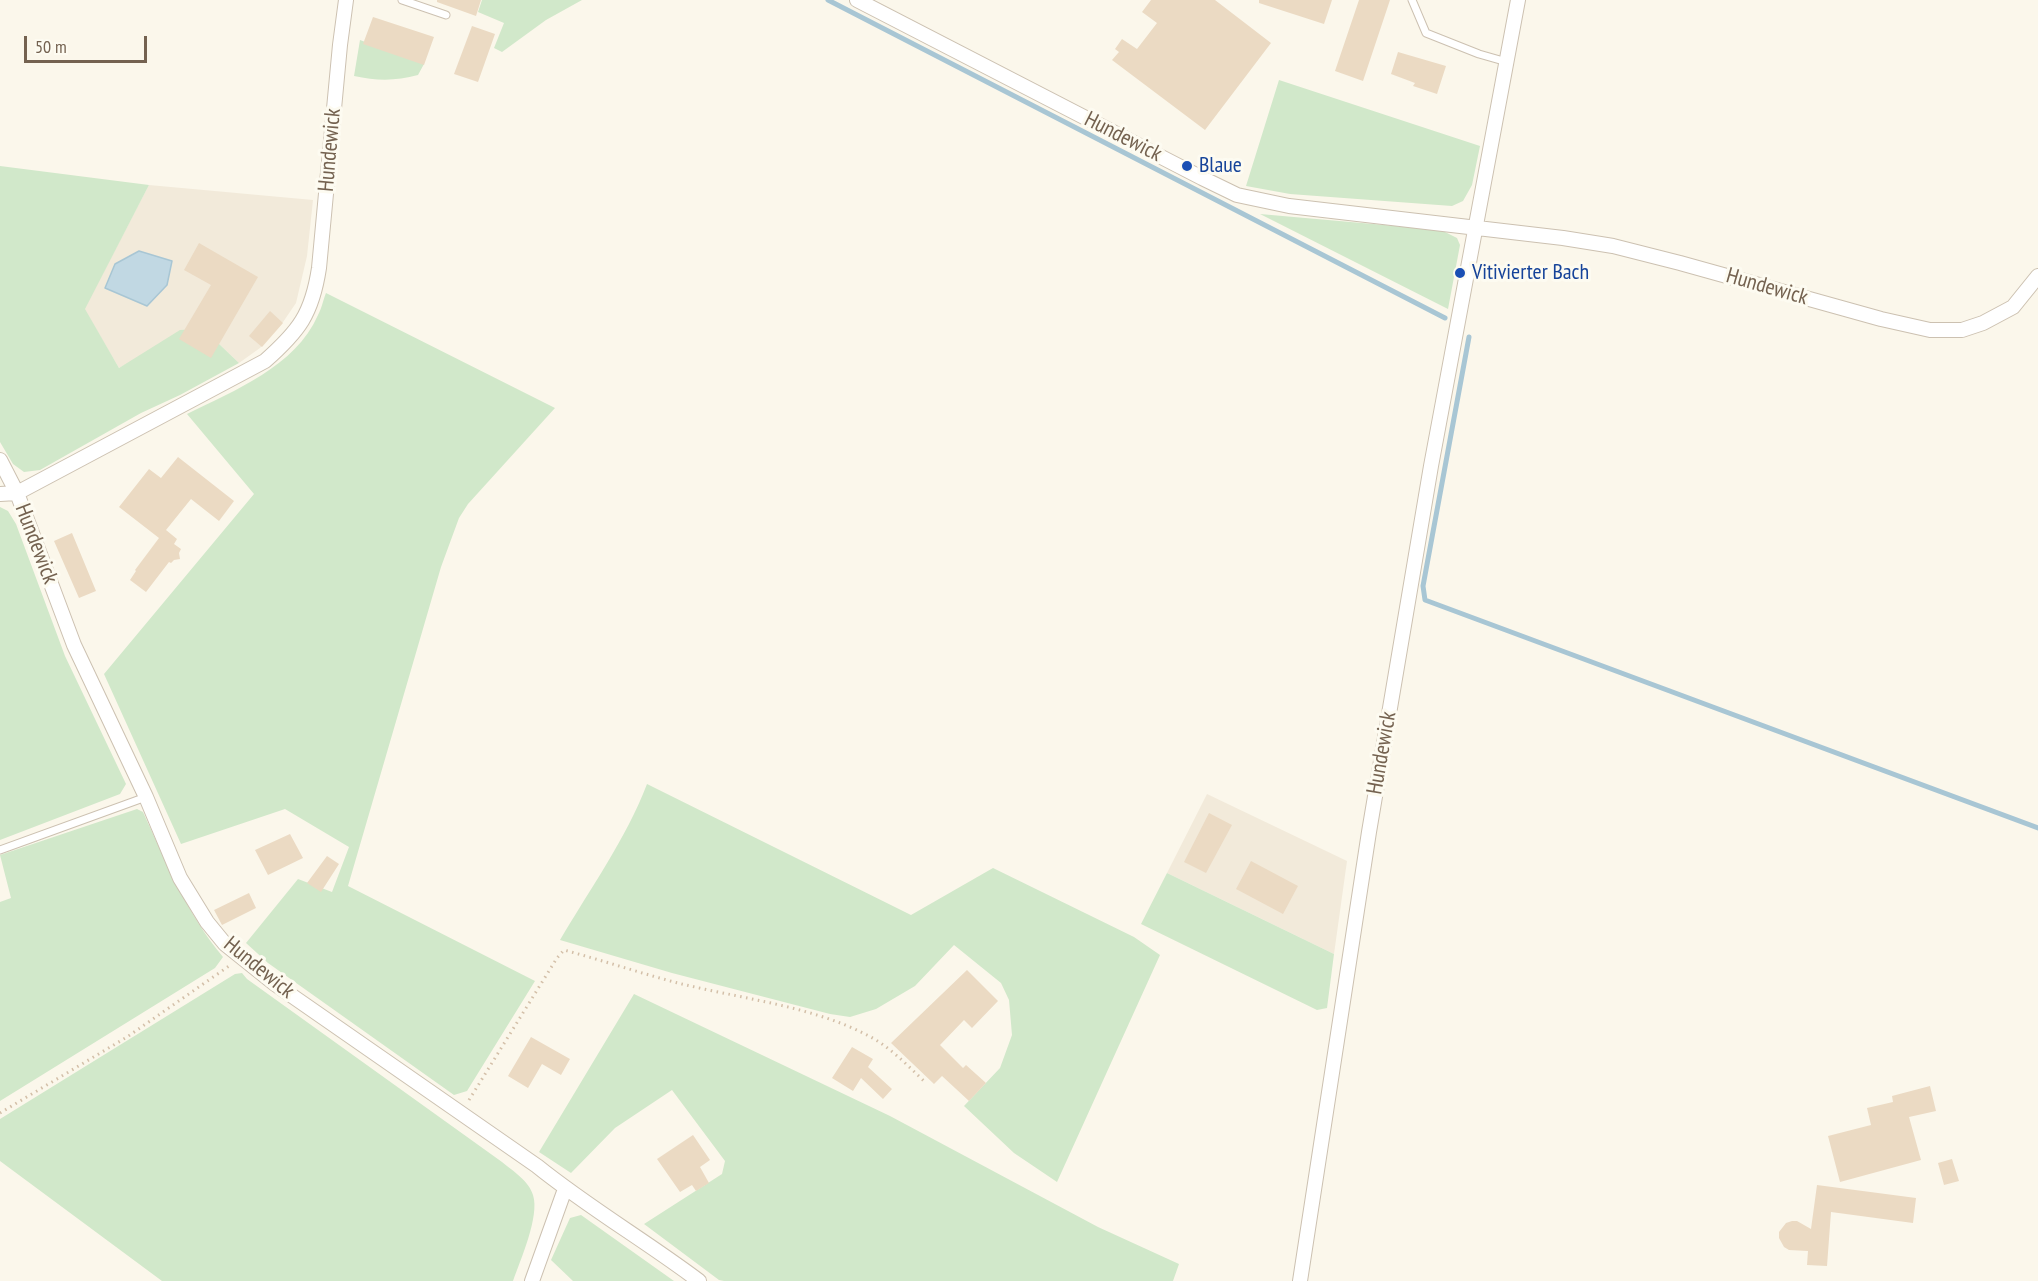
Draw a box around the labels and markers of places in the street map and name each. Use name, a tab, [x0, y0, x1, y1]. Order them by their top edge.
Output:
place label: Blaue	[1199, 153, 1242, 179]
marker: Blaue	[1180, 159, 1194, 173]
place label: Vitivierter Bach	[1472, 260, 1589, 286]
marker: Vitivierter Bach	[1453, 266, 1467, 280]

